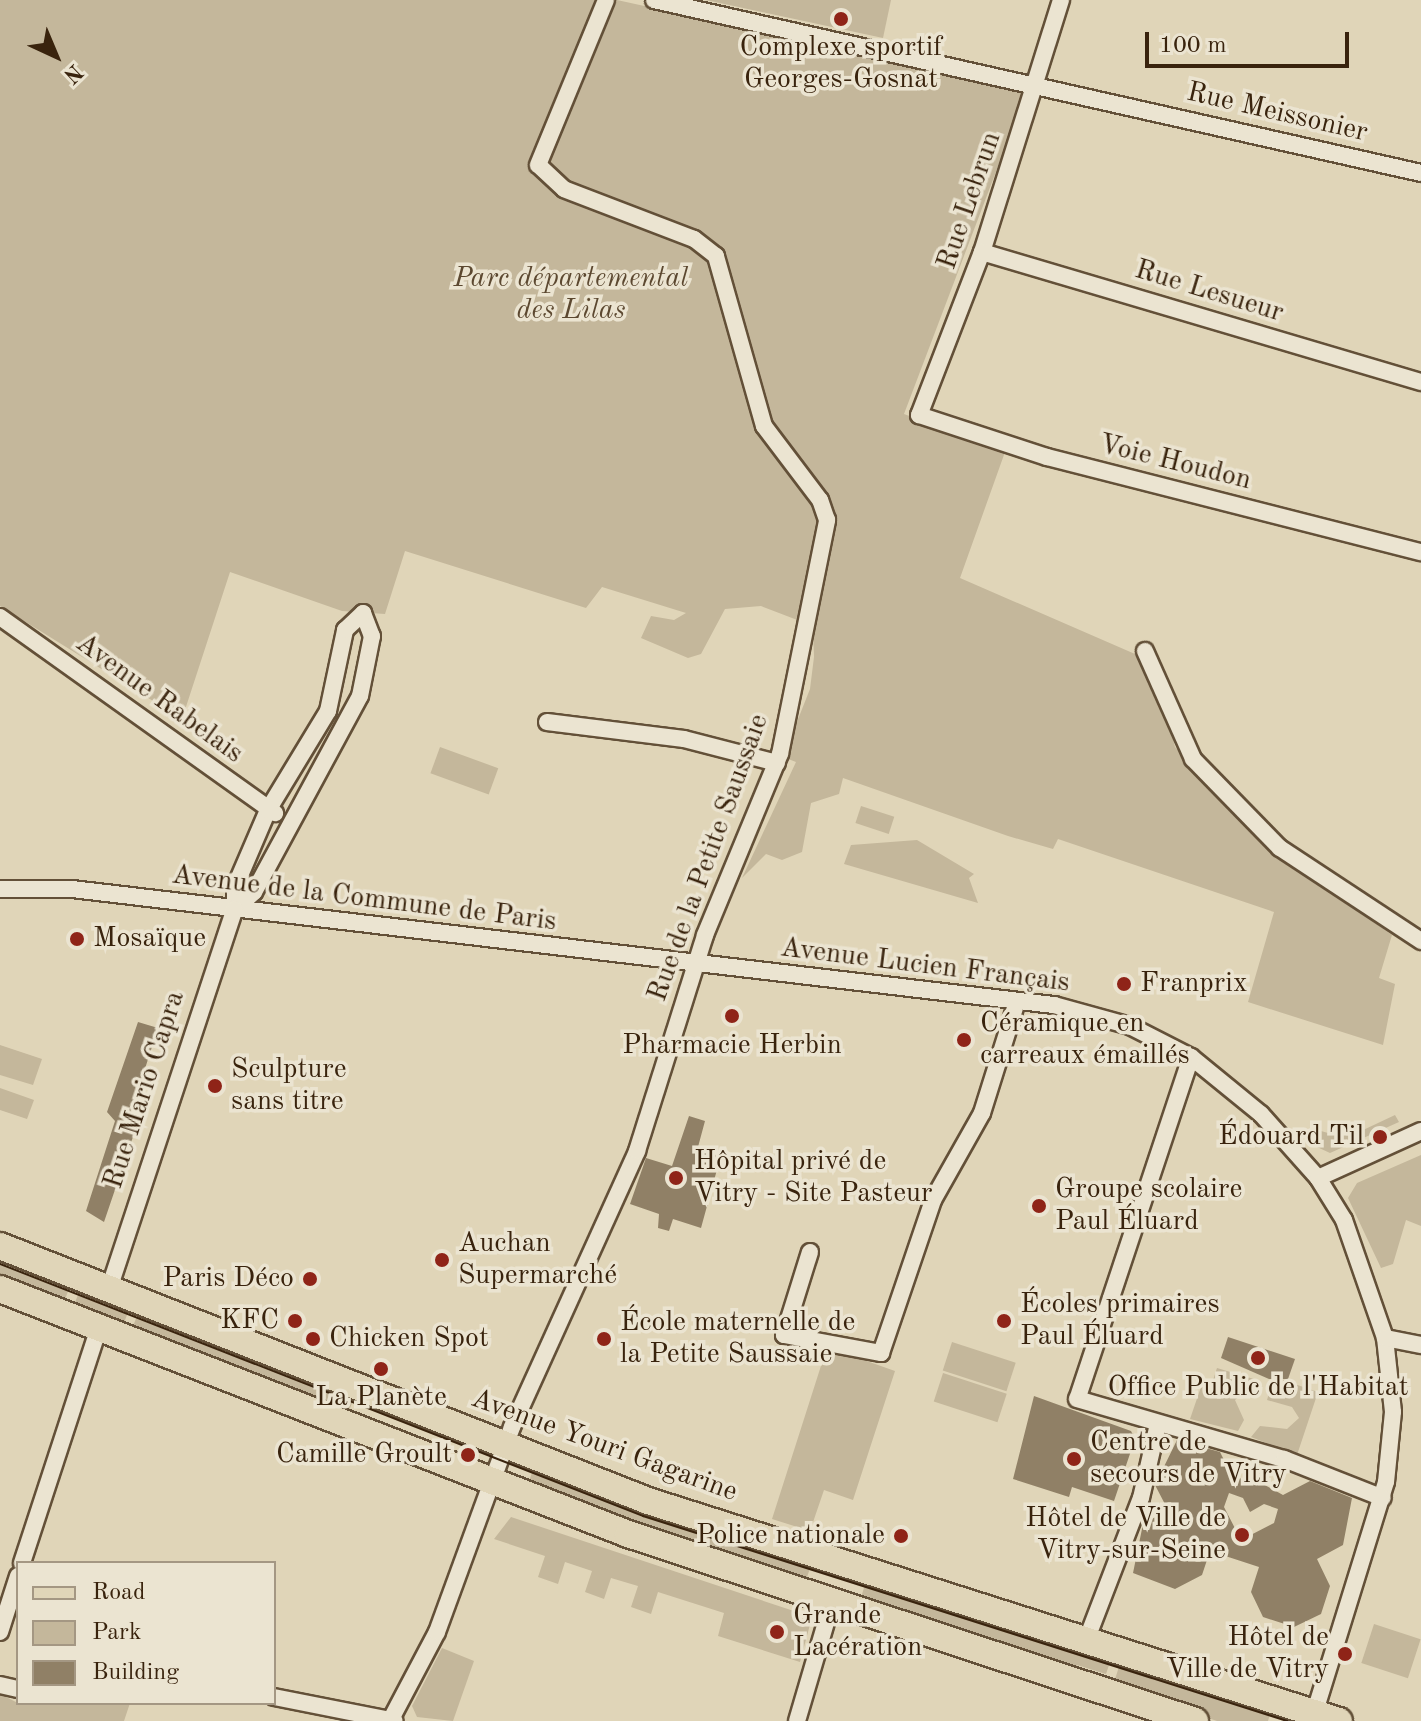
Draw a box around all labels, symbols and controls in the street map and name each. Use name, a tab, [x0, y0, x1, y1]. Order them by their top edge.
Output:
marker: Complexe sportif Georges-Gosnat	[832, 10, 850, 28]
north arrow	[16, 16, 96, 96]
scale bar	[1149, 16, 1353, 66]
place label: Complexe sportif Georges-Gosnat	[739, 31, 943, 97]
text: 100 m	[1159, 34, 1227, 58]
text: N	[59, 60, 86, 87]
street label: Rue Meissonier	[1183, 76, 1371, 150]
street label: Rue Lebrun	[931, 128, 1009, 274]
street label: Rue Lesueur	[1131, 253, 1287, 331]
park label: Parc départemental des Lilas	[454, 262, 688, 328]
street label: Voie Houdon	[1095, 428, 1255, 498]
street label: Avenue Rabelais	[69, 627, 249, 771]
street label: Rue de la Petite Saussaie	[641, 710, 777, 1006]
street label: Avenue de la Commune de Paris	[170, 859, 558, 939]
place label: Mosaïque	[93, 922, 206, 956]
marker: Mosaïque	[68, 930, 86, 948]
street label: Avenue Lucien Français	[778, 932, 1072, 1000]
place label: Franprix	[1140, 967, 1247, 1001]
marker: Franprix	[1115, 975, 1133, 993]
street label: Rue Mario Capra	[97, 987, 193, 1193]
marker: Pharmacie Herbin	[723, 1007, 741, 1025]
place label: Céramique en carreaux émaillés	[980, 1007, 1190, 1073]
place label: Pharmacie Herbin	[622, 1029, 842, 1063]
marker: Céramique en carreaux émaillés	[955, 1031, 973, 1049]
place label: Sculpture sans titre	[231, 1053, 347, 1119]
marker: Sculpture sans titre	[206, 1077, 224, 1095]
place label: Édouard Til	[1218, 1120, 1364, 1154]
marker: Édouard Til	[1371, 1128, 1389, 1146]
place label: Hôpital privé de Vitry - Site Pasteur	[694, 1145, 932, 1211]
marker: Hôpital privé de Vitry - Site Pasteur	[665, 1167, 687, 1189]
place label: Groupe scolaire Paul Éluard	[1055, 1173, 1242, 1239]
marker: Groupe scolaire Paul Éluard	[1030, 1197, 1048, 1215]
place label: Auchan Supermarché	[458, 1227, 617, 1293]
marker: Auchan Supermarché	[433, 1251, 451, 1269]
place label: Paris Déco	[163, 1262, 294, 1296]
marker: Paris Déco	[301, 1270, 319, 1288]
place label: Écoles primaires Paul Éluard	[1020, 1288, 1220, 1354]
place label: KFC	[220, 1304, 279, 1338]
place label: École maternelle de la Petite Saussaie	[620, 1306, 855, 1372]
marker: KFC	[286, 1312, 304, 1330]
marker: Écoles primaires Paul Éluard	[995, 1312, 1013, 1330]
place label: Chicken Spot	[329, 1322, 489, 1356]
marker: Chicken Spot	[304, 1330, 322, 1348]
marker: École maternelle de la Petite Saussaie	[595, 1330, 613, 1348]
marker: Office Public de l'Habitat	[1249, 1349, 1267, 1367]
marker: La Planète	[372, 1360, 390, 1378]
place label: Office Public de l'Habitat	[1108, 1371, 1408, 1405]
place label: La Planète	[315, 1381, 447, 1415]
street label: Avenue Youri Gagarine	[466, 1382, 742, 1510]
place label: Centre de secours de Vitry	[1090, 1426, 1287, 1492]
place label: Camille Groult	[276, 1438, 452, 1472]
marker: Camille Groult	[459, 1446, 477, 1464]
marker: Centre de secours de Vitry	[1065, 1450, 1083, 1468]
place label: Hôtel de Ville de Vitry-sur-Seine	[1025, 1502, 1226, 1568]
place label: Police nationale	[696, 1519, 885, 1553]
marker: Hôtel de Ville de Vitry-sur-Seine	[1233, 1526, 1251, 1544]
marker: Police nationale	[892, 1527, 910, 1545]
legend	[16, 1561, 276, 1705]
text: Road	[92, 1581, 145, 1605]
place label: Grande Lacération	[793, 1599, 922, 1665]
text: Park	[92, 1621, 141, 1645]
place label: Hôtel de Ville de Vitry	[1166, 1621, 1329, 1687]
marker: Grande Lacération	[768, 1623, 786, 1641]
marker: Hôtel de Ville de Vitry	[1336, 1645, 1354, 1663]
text: Building	[92, 1661, 179, 1685]

